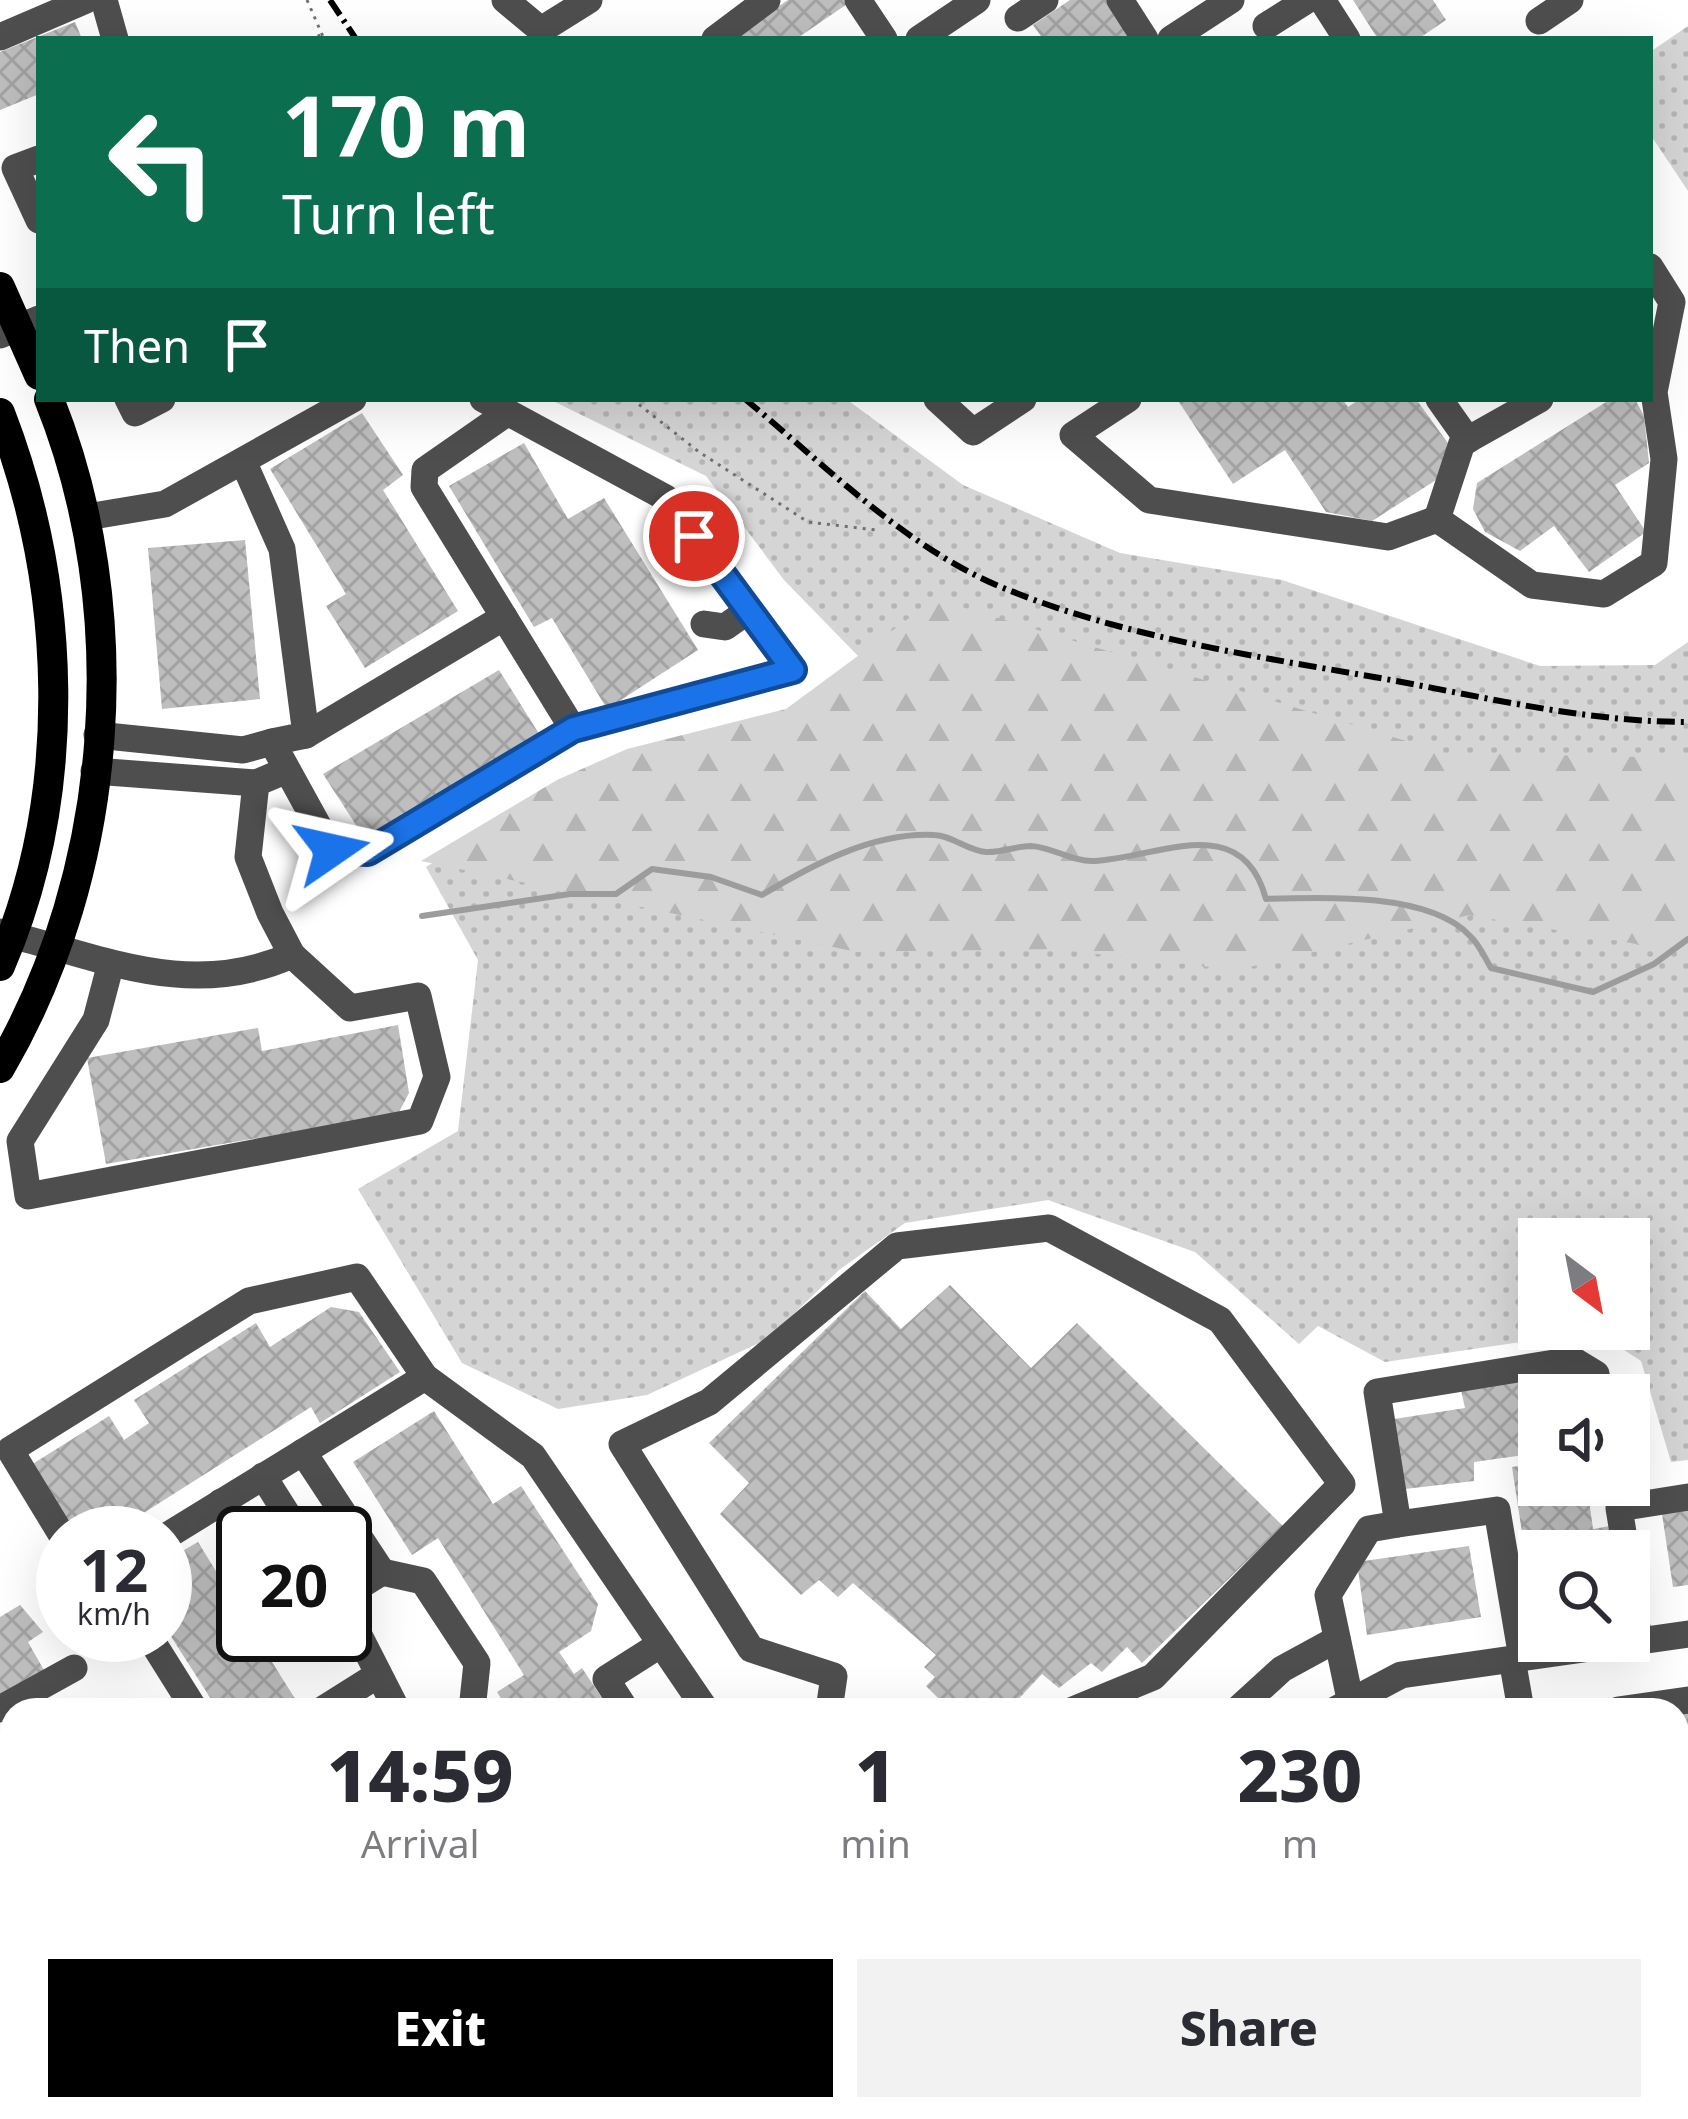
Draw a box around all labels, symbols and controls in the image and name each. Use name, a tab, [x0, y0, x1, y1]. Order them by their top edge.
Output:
text: 170 m	[282, 67, 530, 182]
icon: left	[84, 84, 240, 240]
text: Turn left	[282, 176, 495, 250]
icon: arrive	[214, 312, 280, 378]
text: Then	[84, 315, 190, 376]
pin	[643, 485, 745, 587]
icon: arrive	[661, 503, 727, 569]
position arrow	[269, 787, 395, 913]
north arrow	[1518, 1218, 1650, 1350]
map controls	[1518, 1218, 1650, 1662]
button: sound	[1518, 1374, 1650, 1506]
speed limit sign: 20	[216, 1506, 372, 1662]
text: 12	[80, 1528, 148, 1610]
button: search	[1518, 1530, 1650, 1662]
text: km/h	[77, 1593, 151, 1634]
text: 14:59	[327, 1725, 514, 1823]
text: 1	[855, 1725, 896, 1823]
text: 230	[1238, 1725, 1362, 1823]
text: Arrival	[361, 1816, 480, 1869]
text: min	[840, 1816, 911, 1869]
text: m	[1282, 1816, 1318, 1869]
button: Exit	[48, 1959, 833, 2097]
button: Share	[857, 1959, 1641, 2097]

